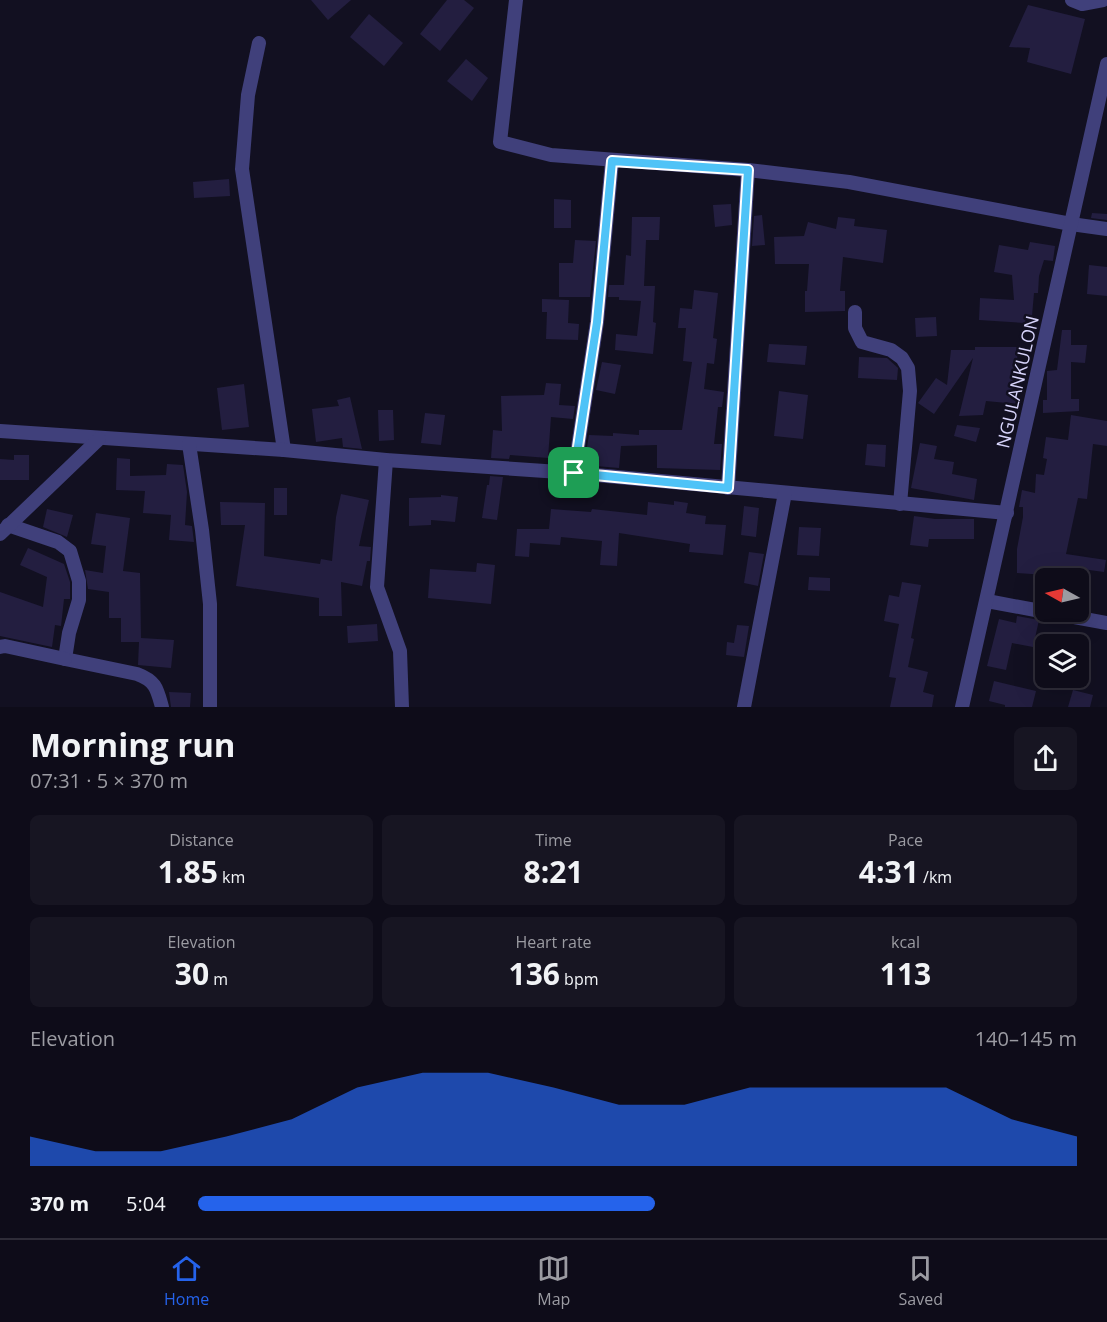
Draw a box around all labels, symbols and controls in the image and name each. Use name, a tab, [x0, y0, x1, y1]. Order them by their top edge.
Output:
street label: NGULANKULON	[990, 313, 1044, 450]
pin	[548, 447, 599, 498]
icon: arrive	[557, 456, 590, 489]
north arrow	[1035, 568, 1089, 622]
map controls	[1035, 568, 1089, 688]
button: layers	[1035, 634, 1089, 688]
text: Morning run	[30, 722, 236, 767]
button: share	[1014, 727, 1077, 790]
text: 07:31 · 5 × 370 m	[30, 767, 188, 794]
text: Distance	[169, 829, 234, 851]
text: Time	[535, 829, 572, 851]
text: Pace	[888, 829, 923, 851]
text: 1.85	[158, 851, 218, 892]
text: 8:21	[523, 851, 584, 892]
text: 4:31	[859, 851, 919, 892]
text: km	[218, 866, 245, 888]
text: /km	[919, 866, 952, 888]
text: Elevation	[168, 931, 235, 953]
text: Heart rate	[515, 931, 592, 953]
text: kcal	[891, 931, 920, 953]
text: 30	[175, 953, 209, 994]
text: 136	[508, 953, 560, 994]
text: 113	[880, 953, 931, 994]
text: m	[209, 968, 228, 990]
text: bpm	[560, 968, 599, 990]
text: Elevation	[30, 1025, 115, 1052]
text: 140–145 m	[975, 1025, 1077, 1052]
text: 370 m	[30, 1190, 89, 1217]
text: 5:04	[126, 1190, 166, 1217]
tab: Home	[164, 1252, 209, 1310]
tab: Map	[537, 1252, 570, 1310]
tab: Saved	[898, 1252, 943, 1310]

